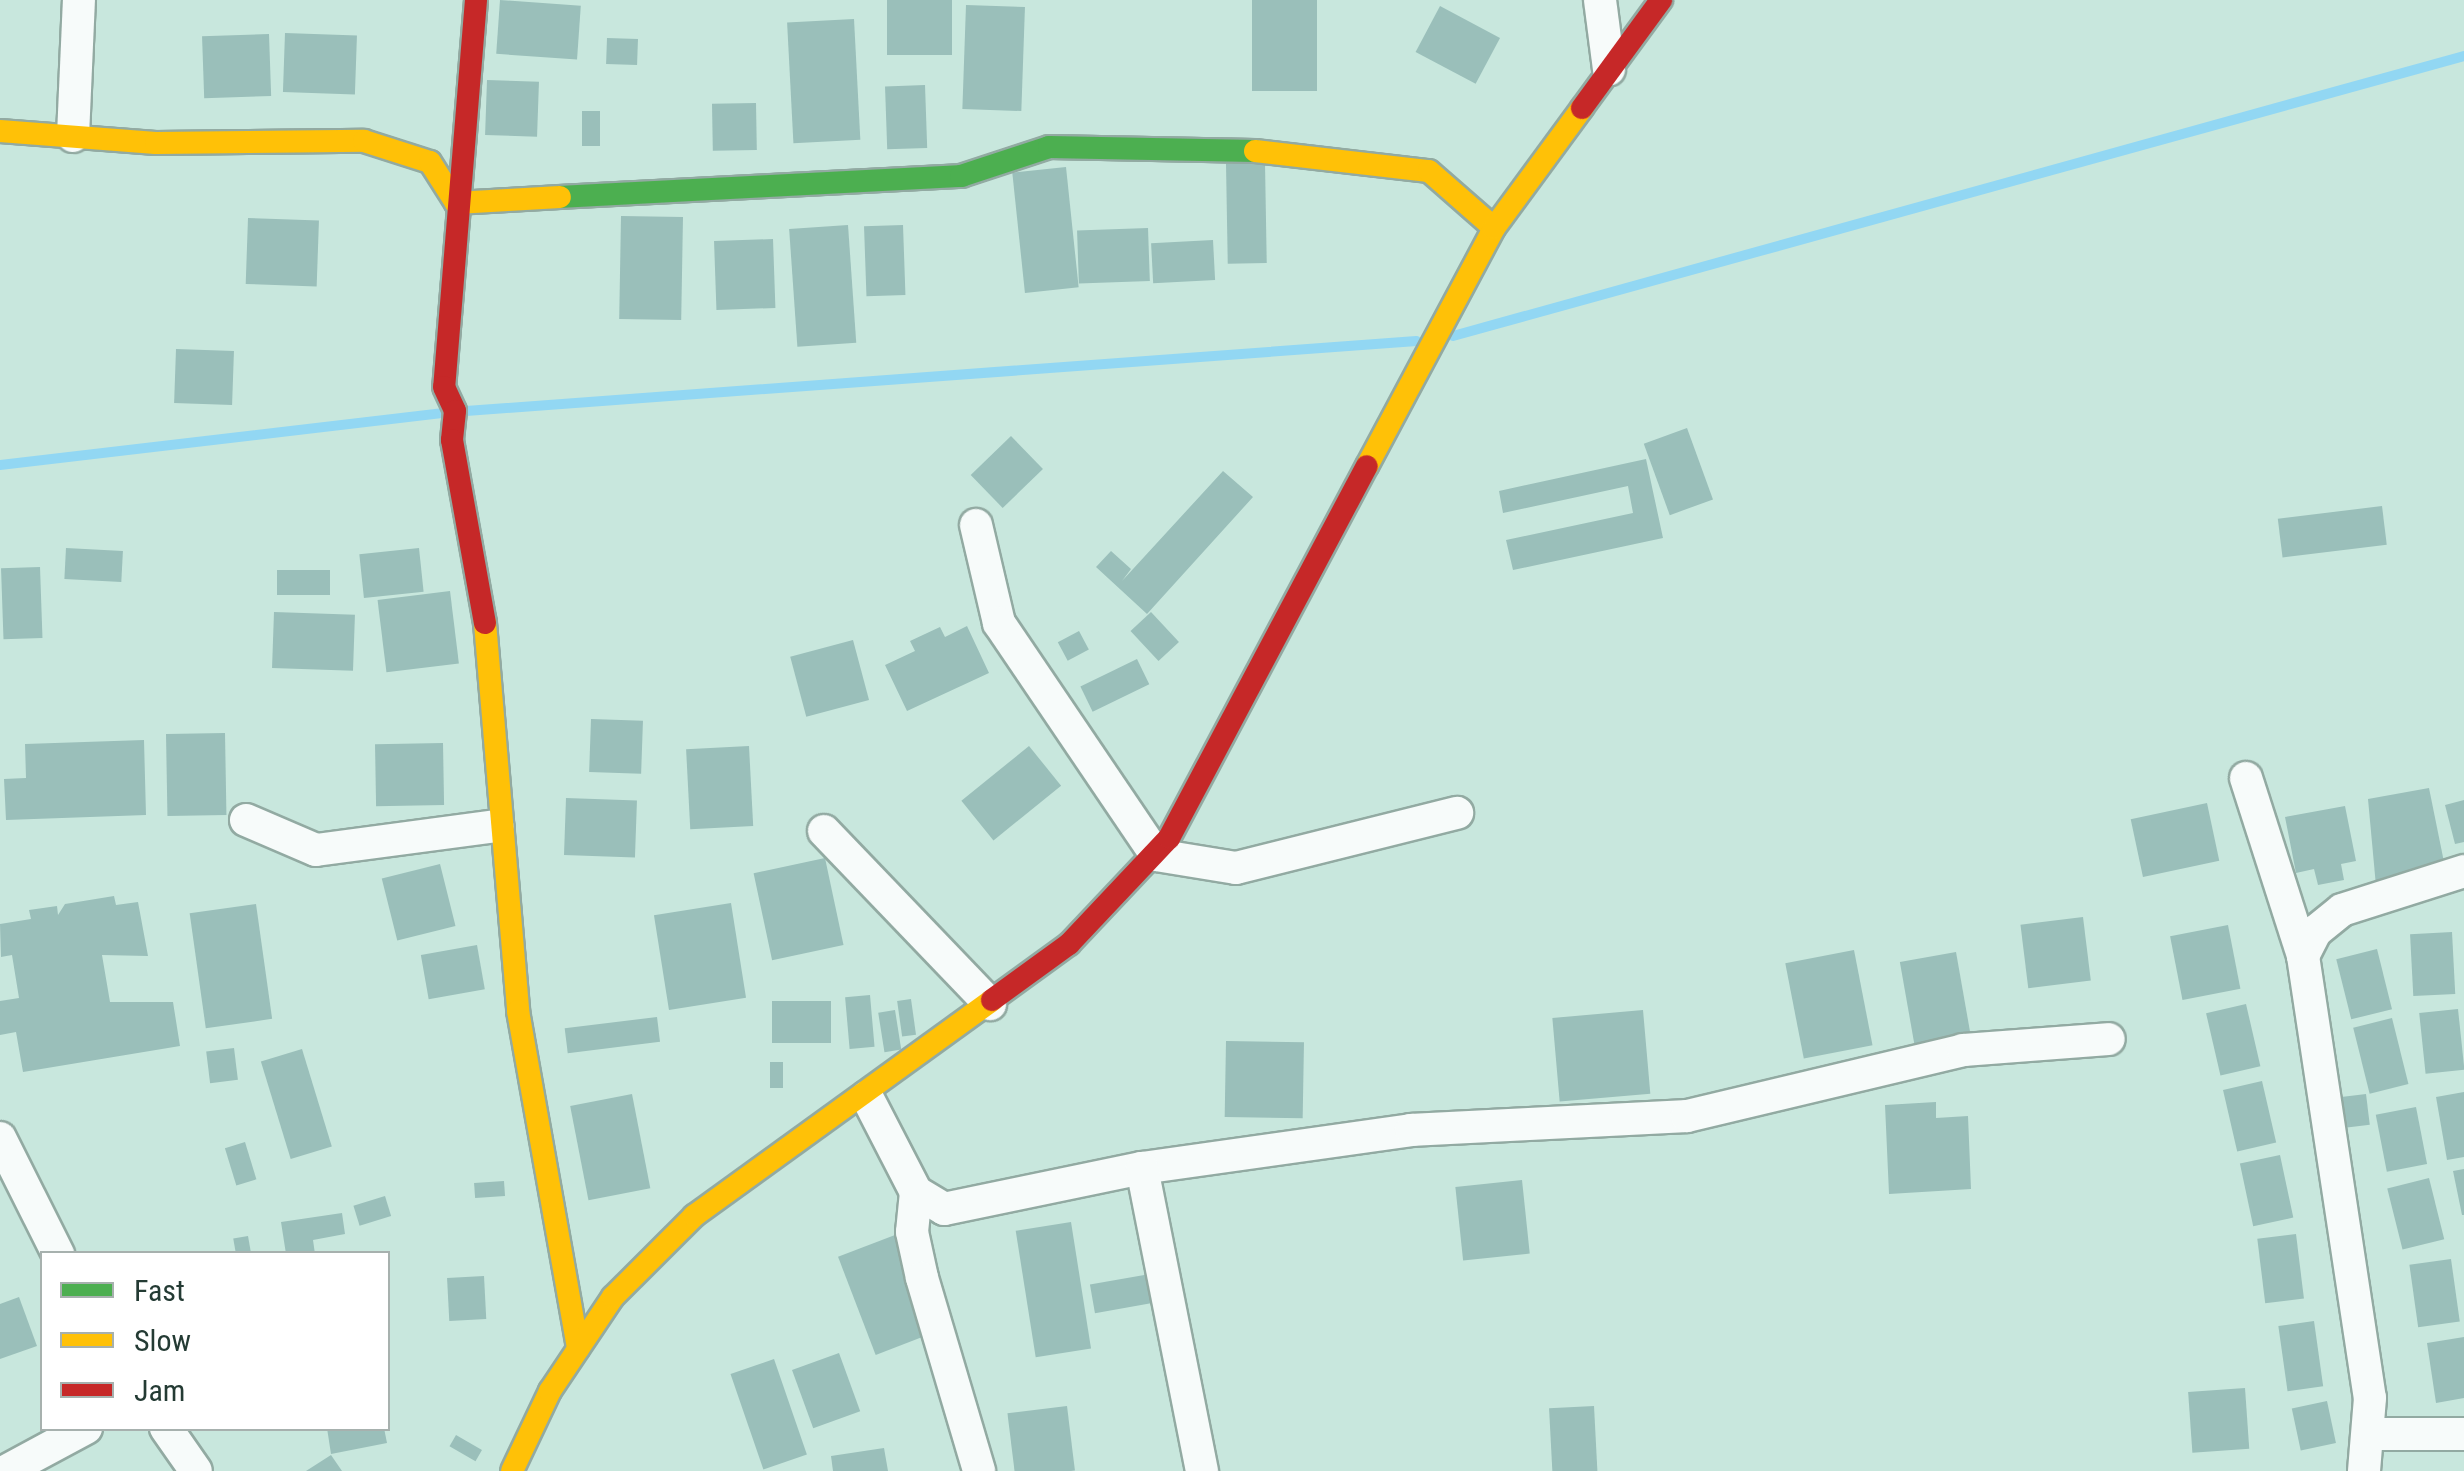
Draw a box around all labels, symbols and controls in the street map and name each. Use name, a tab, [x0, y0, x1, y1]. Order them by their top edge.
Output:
legend	[40, 1251, 390, 1431]
text: Fast	[134, 1273, 185, 1308]
text: Slow	[134, 1323, 191, 1358]
text: Jam	[134, 1373, 185, 1408]

